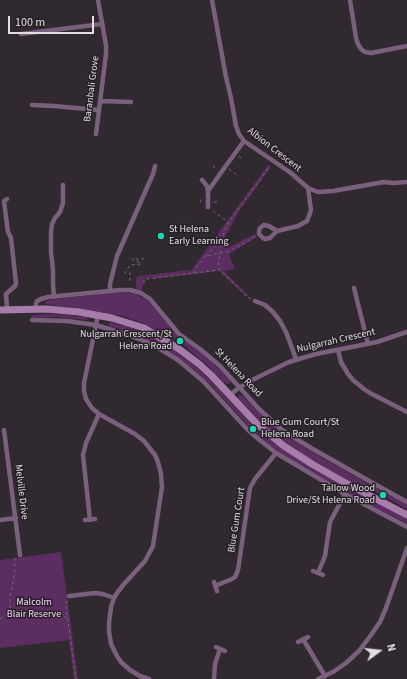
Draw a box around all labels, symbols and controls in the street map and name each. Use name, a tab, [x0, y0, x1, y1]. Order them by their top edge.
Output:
scale bar	[10, 8, 96, 34]
text: 100 m	[15, 14, 45, 31]
street label: Baranbali Grove	[82, 55, 102, 123]
street label: Albion Crescent	[245, 125, 303, 175]
place label: St Helena Early Learning	[169, 224, 229, 248]
marker: St Helena Early Learning	[156, 231, 166, 241]
street label: Nulgarrah Crescent	[296, 326, 376, 356]
place label: Nulgarrah Crescent/St Helena Road	[80, 329, 172, 352]
marker: Nulgarrah Crescent/St Helena Road	[175, 336, 185, 346]
street label: St Helena Road	[212, 346, 264, 400]
place label: Blue Gum Court/St Helena Road	[261, 417, 339, 440]
marker: Blue Gum Court/St Helena Road	[248, 424, 258, 434]
street label: Melville Drive	[12, 464, 30, 520]
place label: Tallow Wood Drive/St Helena Road	[286, 483, 375, 506]
street label: Blue Gum Court	[226, 486, 248, 554]
marker: Tallow Wood Drive/St Helena Road	[378, 490, 388, 500]
park label: Malcolm Blair Reserve	[7, 597, 61, 620]
north arrow	[359, 631, 399, 671]
text: N	[383, 642, 399, 653]

